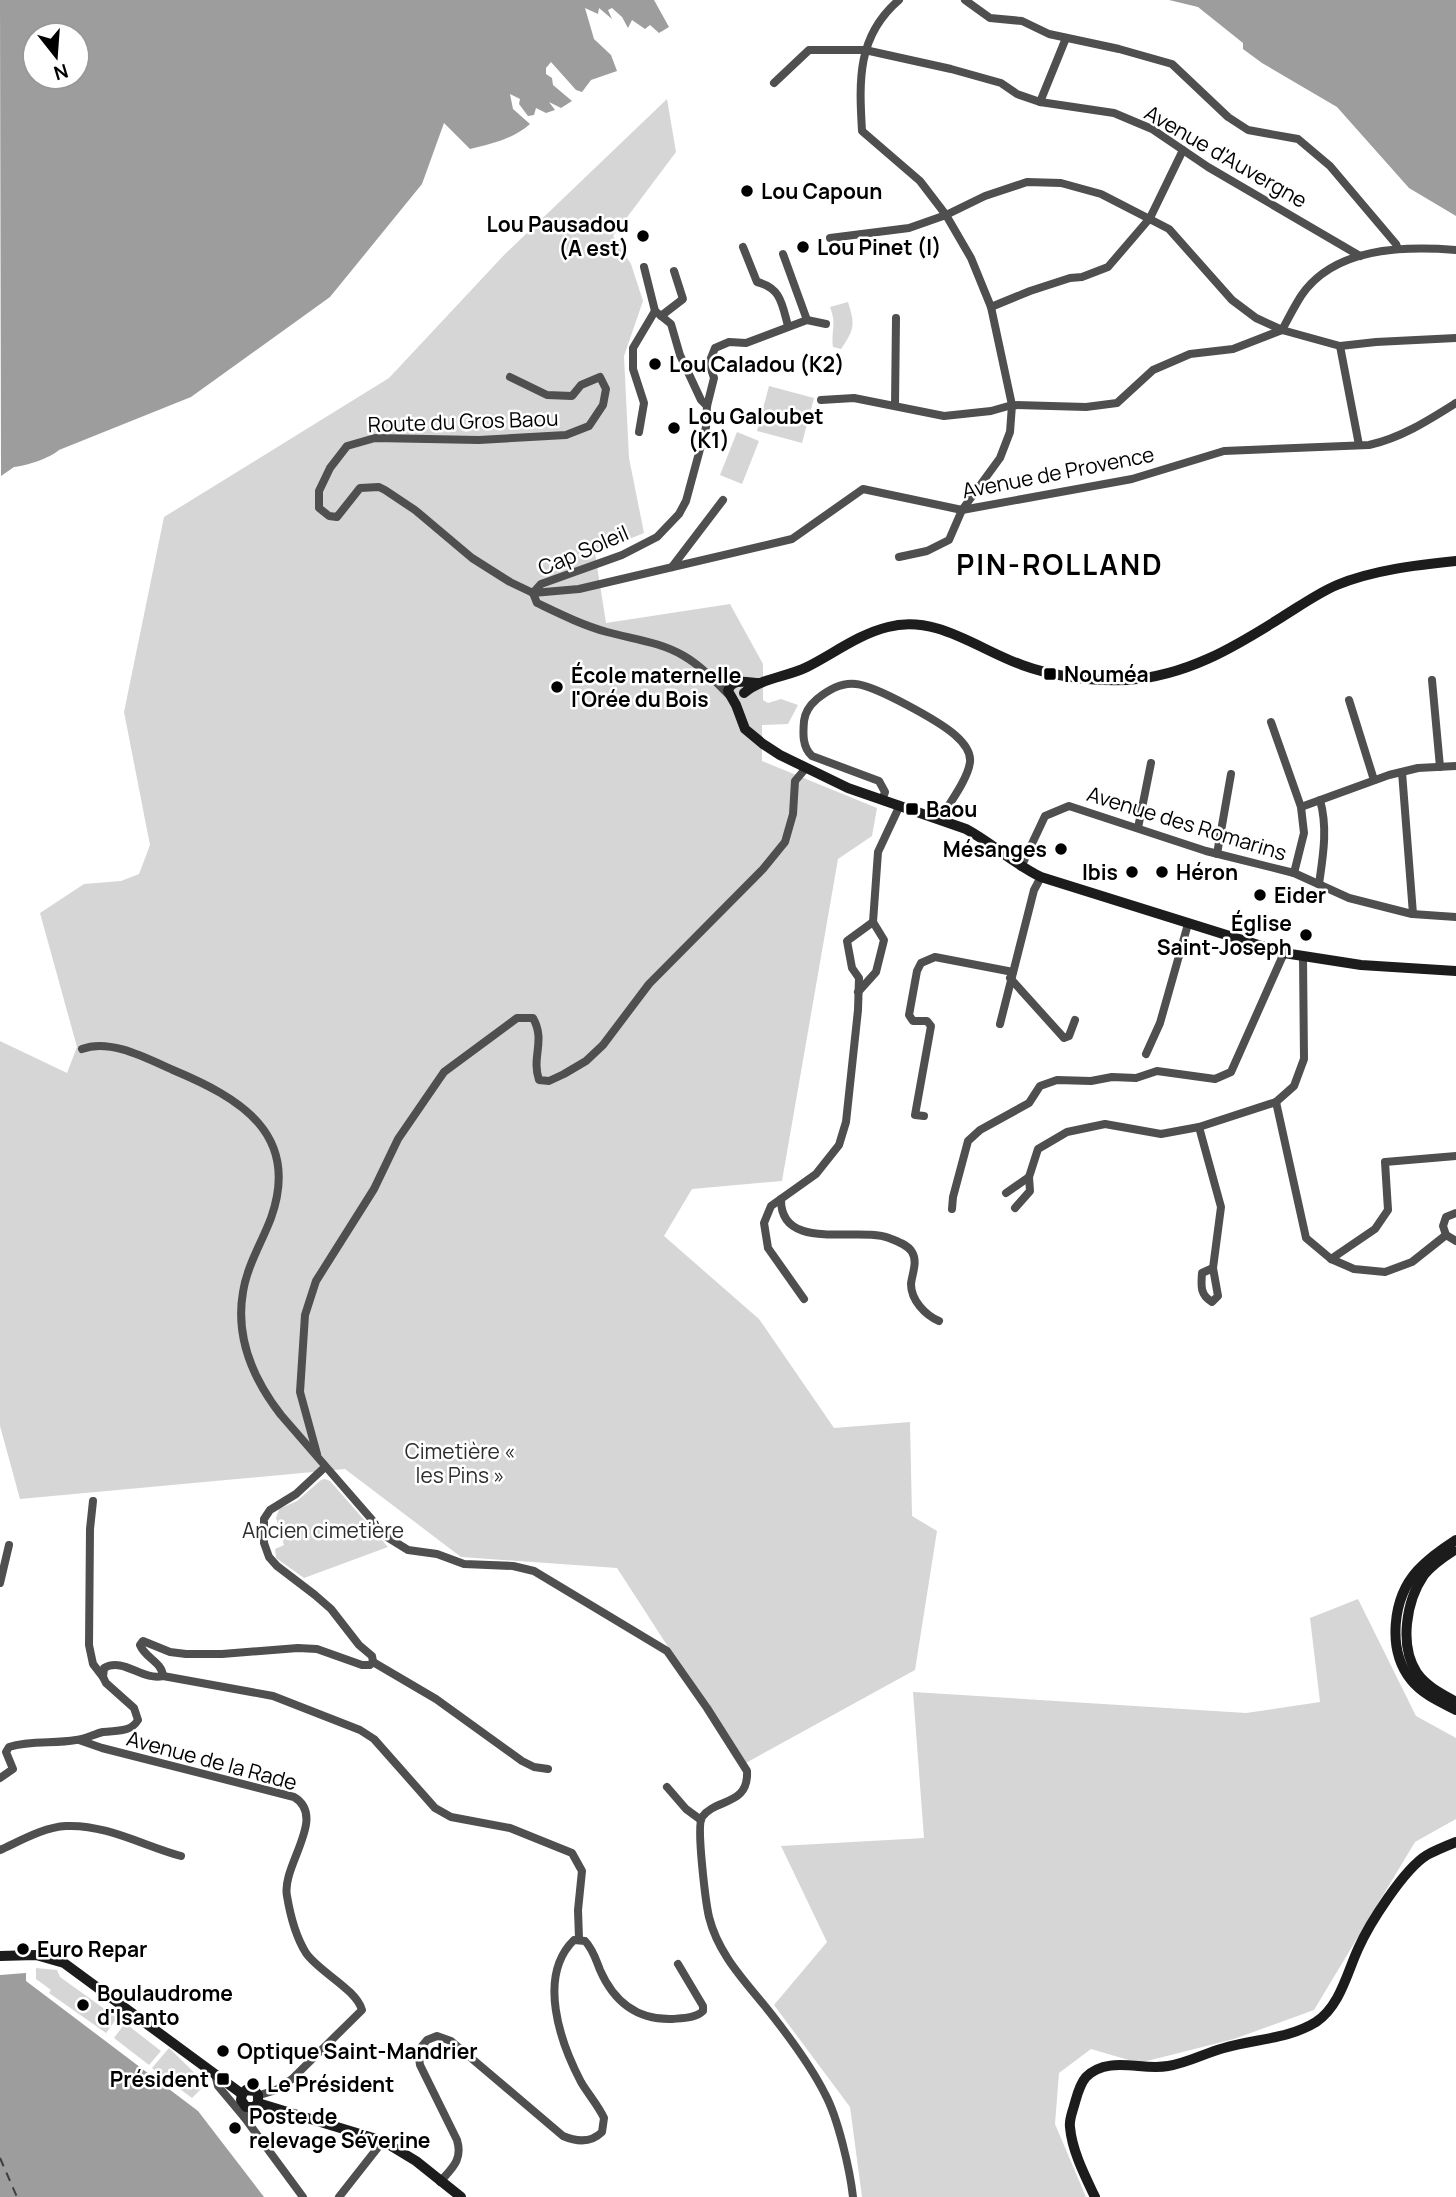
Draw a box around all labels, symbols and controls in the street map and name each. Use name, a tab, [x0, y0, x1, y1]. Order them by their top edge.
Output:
north arrow	[21, 21, 91, 91]
text: N	[51, 58, 71, 87]
street label: Avenue d'Auvergne	[1140, 98, 1312, 214]
place label: Lou Capoun	[761, 177, 882, 205]
marker: Lou Capoun	[739, 183, 755, 199]
place label: Lou Pausadou (A est)	[487, 210, 629, 262]
marker: Lou Pausadou (A est)	[635, 228, 651, 244]
place label: Lou Pinet (I)	[817, 233, 942, 261]
marker: Lou Pinet (I)	[795, 239, 811, 255]
place label: Lou Caladou (K2)	[669, 350, 845, 378]
marker: Lou Caladou (K2)	[647, 356, 663, 372]
place label: Lou Galoubet (K1)	[688, 402, 824, 454]
street label: Route du Gros Baou	[367, 404, 559, 438]
marker: Lou Galoubet (K1)	[666, 420, 682, 436]
street label: Avenue de Provence	[959, 440, 1157, 504]
street label: Cap Soleil	[533, 518, 633, 582]
district label: PIN-ROLLAND	[956, 545, 1164, 583]
place label: Nouméa	[1064, 660, 1149, 688]
place label: École maternelle l'Orée du Bois	[571, 661, 741, 713]
marker: Nouméa	[1042, 666, 1058, 682]
marker: École maternelle l'Orée du Bois	[549, 679, 565, 695]
street label: Avenue des Romarins	[1084, 779, 1290, 867]
place label: Baou	[926, 795, 977, 823]
marker: Baou	[904, 801, 920, 817]
place label: Mésanges	[943, 835, 1047, 863]
marker: Mésanges	[1053, 841, 1069, 857]
place label: Ibis	[1082, 858, 1118, 886]
place label: Héron	[1176, 858, 1238, 886]
marker: Ibis	[1124, 864, 1140, 880]
marker: Héron	[1154, 864, 1170, 880]
place label: Eider	[1274, 881, 1326, 909]
marker: Eider	[1252, 887, 1268, 903]
place label: Église Saint-Joseph	[1157, 909, 1292, 961]
marker: Église Saint-Joseph	[1298, 927, 1314, 943]
park label: Cimetière « les Pins »	[405, 1437, 515, 1489]
park label: Ancien cimetière	[242, 1516, 404, 1544]
street label: Avenue de la Rade	[124, 1724, 300, 1796]
place label: Euro Repar	[37, 1935, 147, 1963]
marker: Euro Repar	[15, 1941, 31, 1957]
place label: Boulaudrome d'Isanto	[97, 1979, 233, 2031]
marker: Boulaudrome d'Isanto	[75, 1997, 91, 2013]
place label: Optique Saint-Mandrier	[237, 2037, 478, 2065]
marker: Optique Saint-Mandrier	[215, 2043, 231, 2059]
place label: Président	[110, 2065, 209, 2093]
place label: Le Président	[267, 2070, 394, 2098]
marker: Président	[215, 2071, 231, 2087]
marker: Le Président	[245, 2076, 261, 2092]
place label: Poste de relevage Séverine	[249, 2102, 431, 2154]
marker: Poste de relevage Séverine	[227, 2120, 243, 2136]

